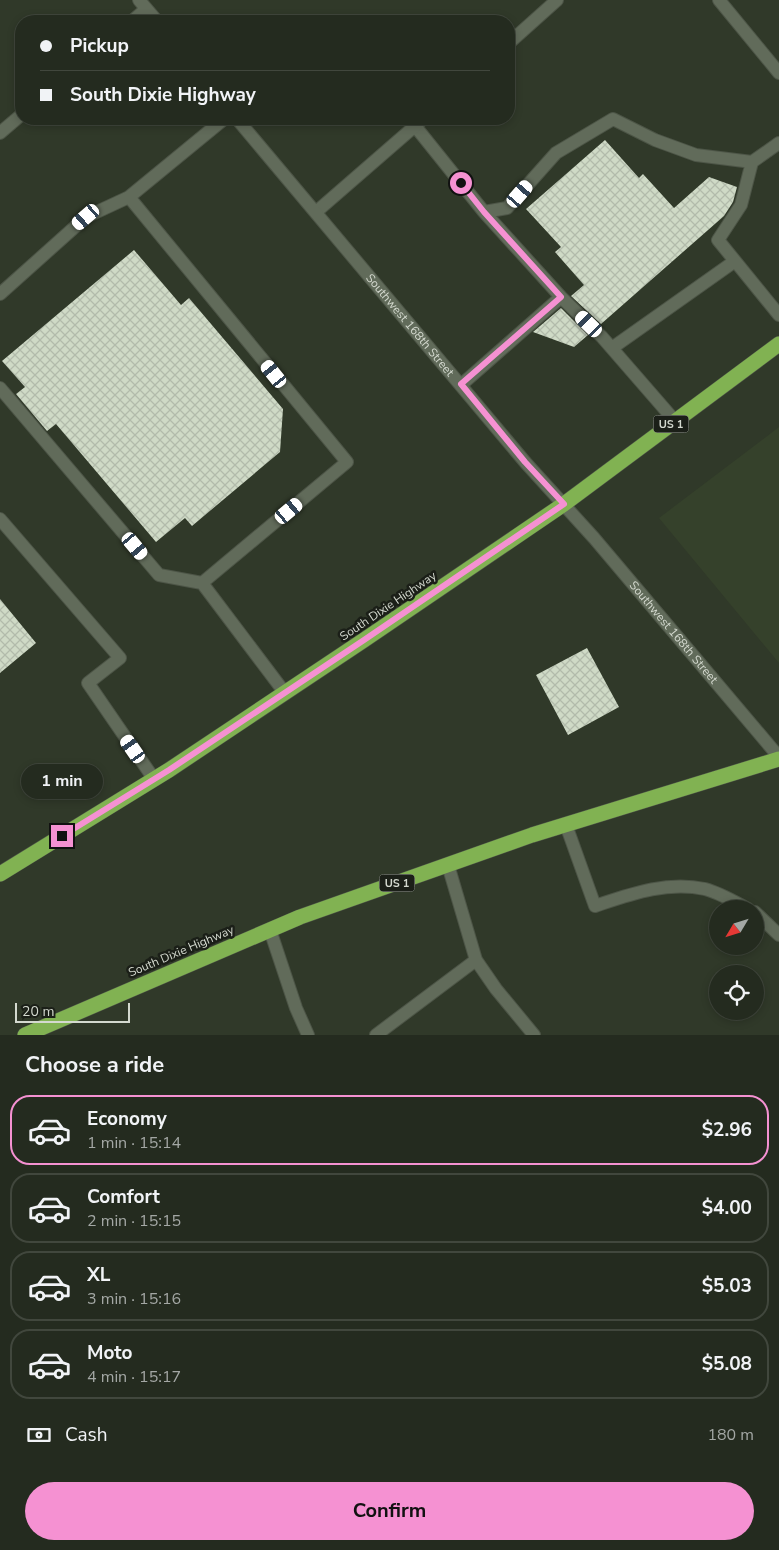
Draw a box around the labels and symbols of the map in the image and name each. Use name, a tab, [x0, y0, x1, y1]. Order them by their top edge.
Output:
route start	[450, 172, 472, 194]
car	[504, 178, 535, 210]
car	[69, 201, 102, 233]
street label: Southwest 168th Street	[362, 270, 458, 380]
car	[572, 308, 605, 340]
car	[258, 358, 289, 390]
road number: US 1	[654, 416, 688, 432]
car	[272, 496, 305, 526]
car	[119, 530, 150, 562]
street label: South Dixie Highway	[337, 567, 440, 644]
street label: Southwest 168th Street	[626, 578, 722, 688]
car	[118, 732, 147, 766]
callout: 1 min	[21, 764, 103, 798]
route end	[51, 825, 73, 847]
road number: US 1	[380, 874, 414, 891]
north arrow	[709, 900, 764, 955]
street label: South Dixie Highway	[126, 921, 237, 980]
scale bar	[15, 1000, 130, 1023]

